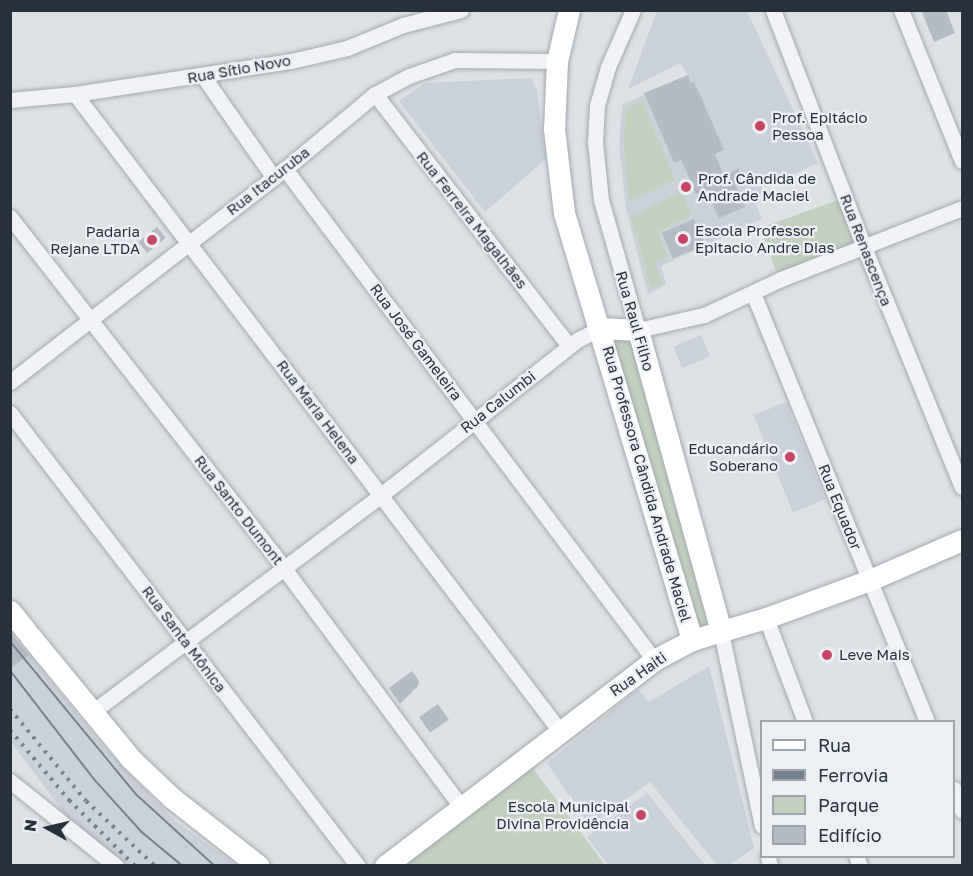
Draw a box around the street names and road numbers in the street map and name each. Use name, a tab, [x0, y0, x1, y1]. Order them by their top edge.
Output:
street label: Rua Sítio Novo	[186, 51, 292, 87]
street label: Rua Itacuruba	[223, 143, 313, 219]
street label: Rua Ferreira Magalhães	[413, 148, 531, 292]
street label: Rua Renascença	[836, 192, 896, 308]
street label: Rua Raul Filho	[612, 269, 658, 373]
street label: Rua José Gameleira	[366, 280, 466, 404]
street label: Rua Professora Cândida Andrade Maciel	[599, 344, 695, 624]
street label: Rua Maria Helena	[273, 356, 363, 468]
street label: Rua Calumbi	[457, 367, 539, 437]
street label: Rua Santo Dumont	[191, 452, 287, 568]
street label: Rua Equador	[815, 461, 865, 553]
street label: Rua Santa Mônica	[138, 582, 230, 696]
street label: Rua Haiti	[606, 648, 670, 700]

